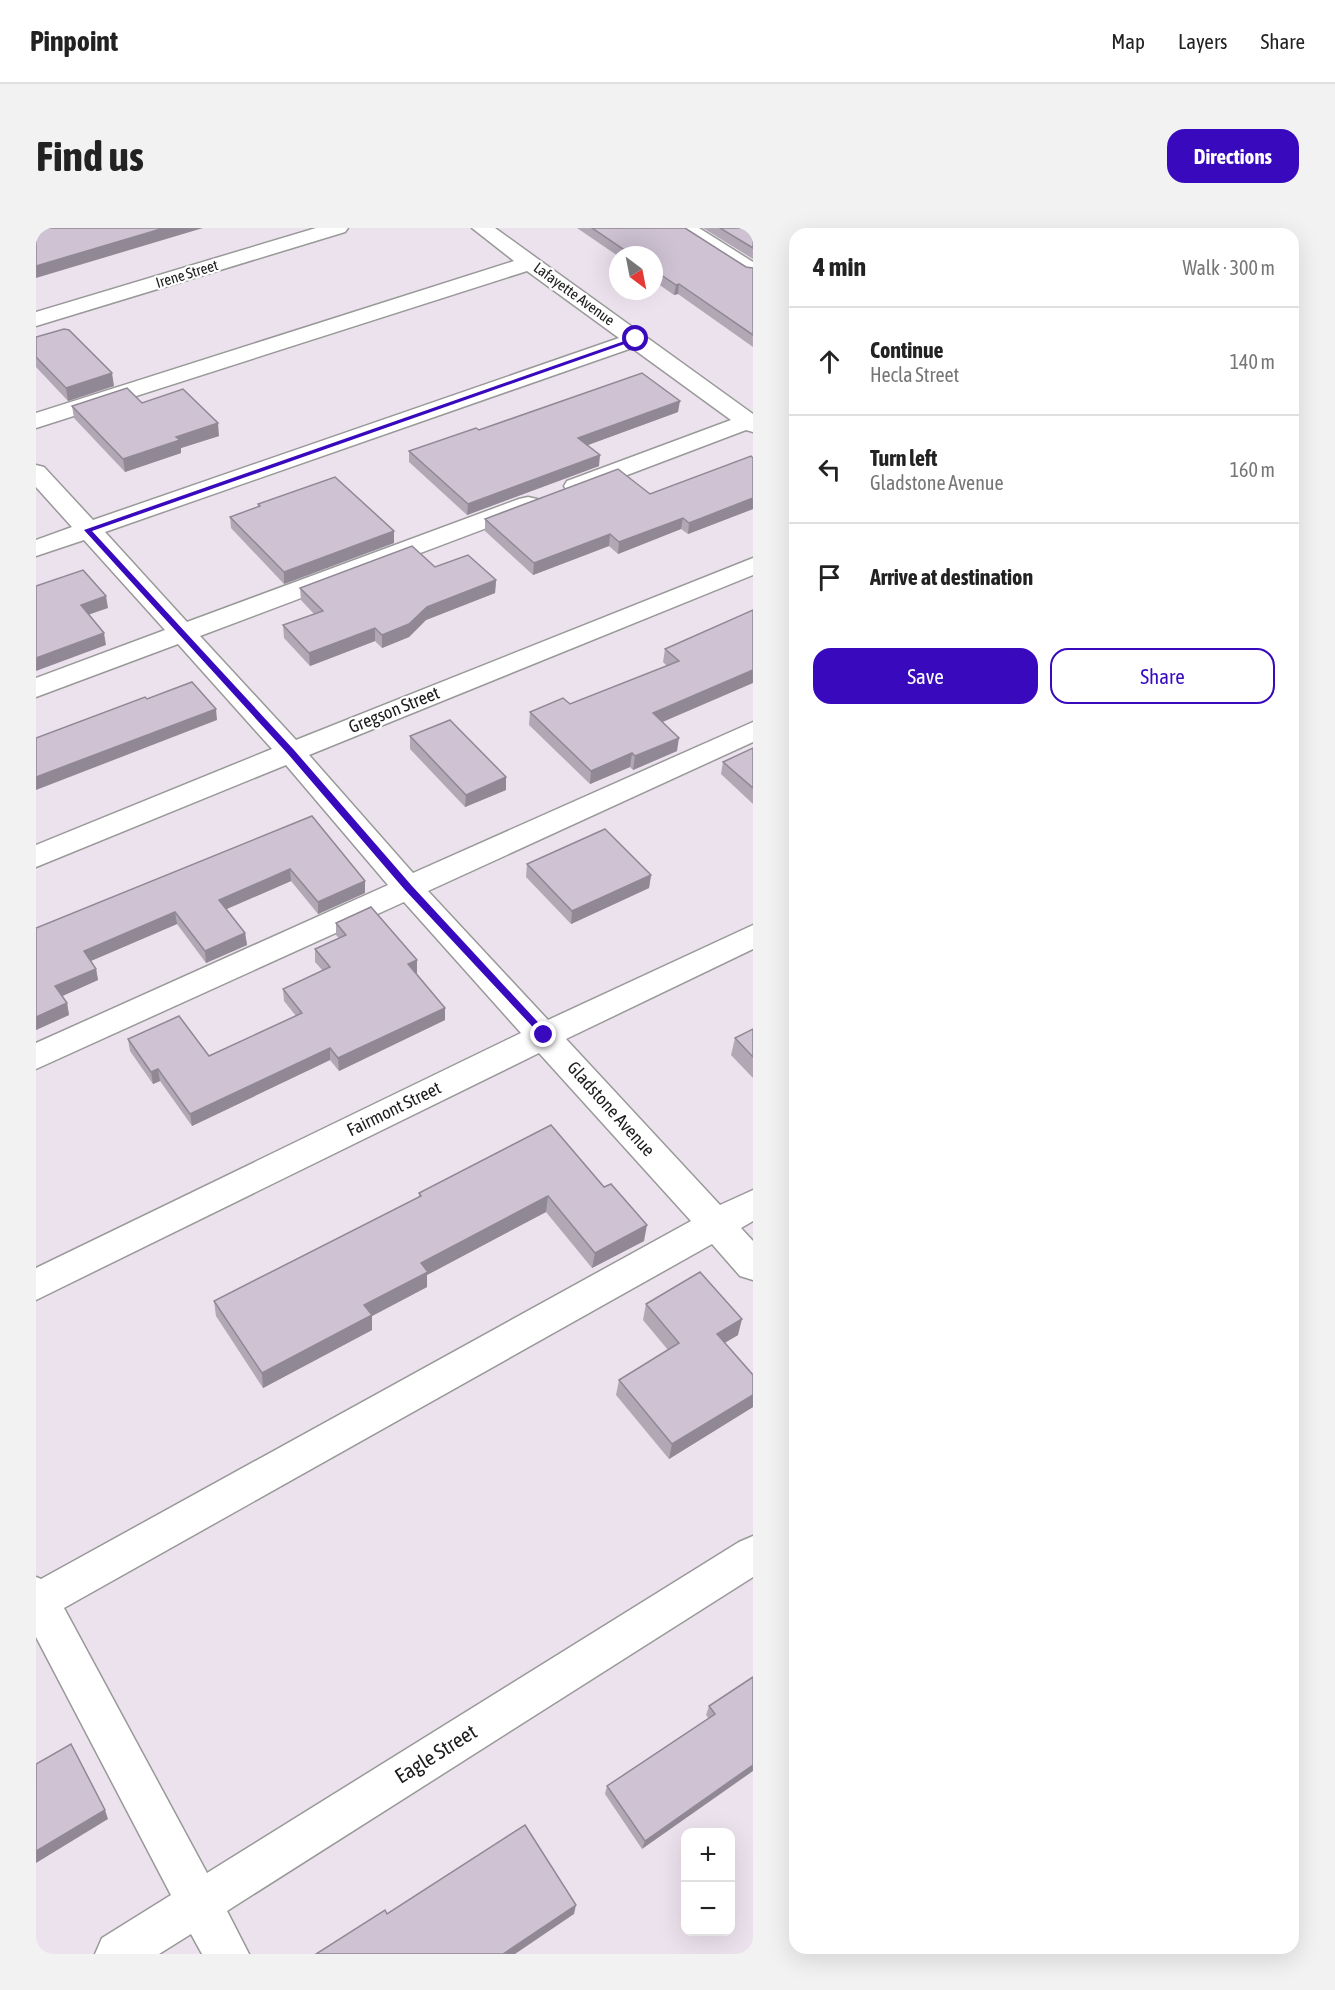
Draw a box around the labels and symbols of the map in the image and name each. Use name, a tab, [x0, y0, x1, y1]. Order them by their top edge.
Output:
north arrow	[609, 246, 663, 300]
street label: Irene Street	[154, 256, 220, 291]
street label: Lafayette Avenue	[531, 259, 618, 329]
route start	[622, 325, 648, 351]
street label: Gregson Street	[345, 682, 442, 737]
route end	[530, 1021, 556, 1047]
street label: Gladstone Avenue	[563, 1057, 659, 1160]
street label: Fairmont Street	[343, 1077, 444, 1140]
street label: Eagle Street	[390, 1719, 481, 1788]

